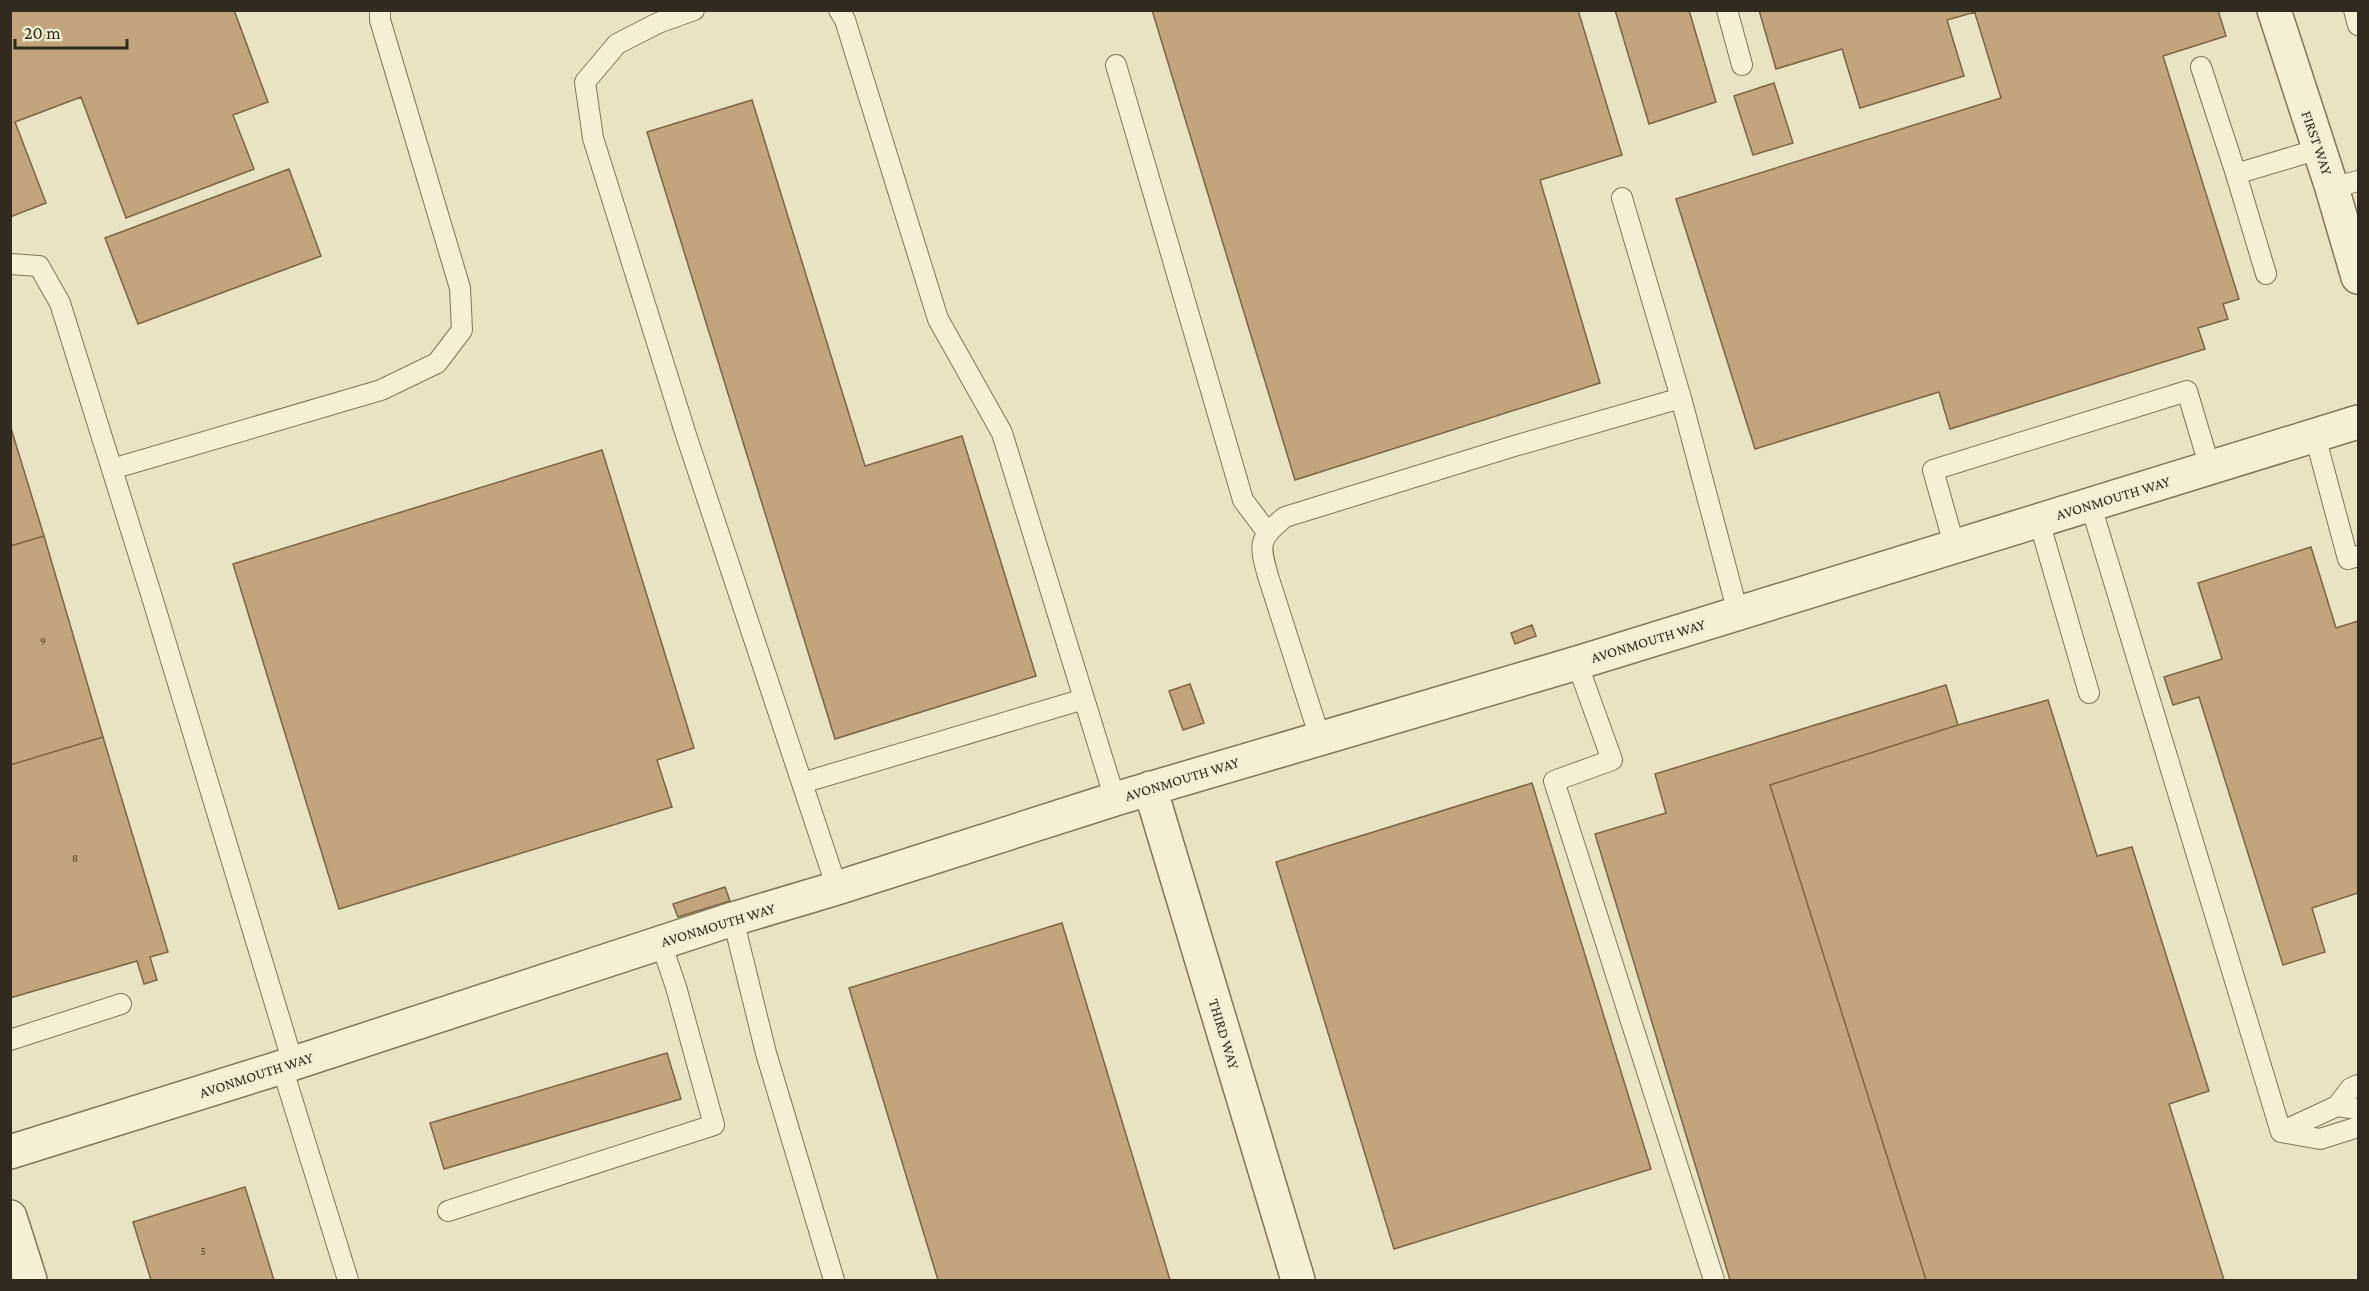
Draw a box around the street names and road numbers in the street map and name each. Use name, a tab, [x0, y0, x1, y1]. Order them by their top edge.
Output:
street label: FIRST WAY	[2299, 109, 2336, 177]
street label: AVONMOUTH WAY	[2054, 473, 2172, 523]
street label: AVONMOUTH WAY	[1589, 616, 1707, 666]
street label: AVONMOUTH WAY	[1123, 754, 1241, 804]
street label: AVONMOUTH WAY	[659, 900, 777, 950]
street label: THIRD WAY	[1206, 997, 1242, 1071]
street label: AVONMOUTH WAY	[197, 1049, 315, 1101]

